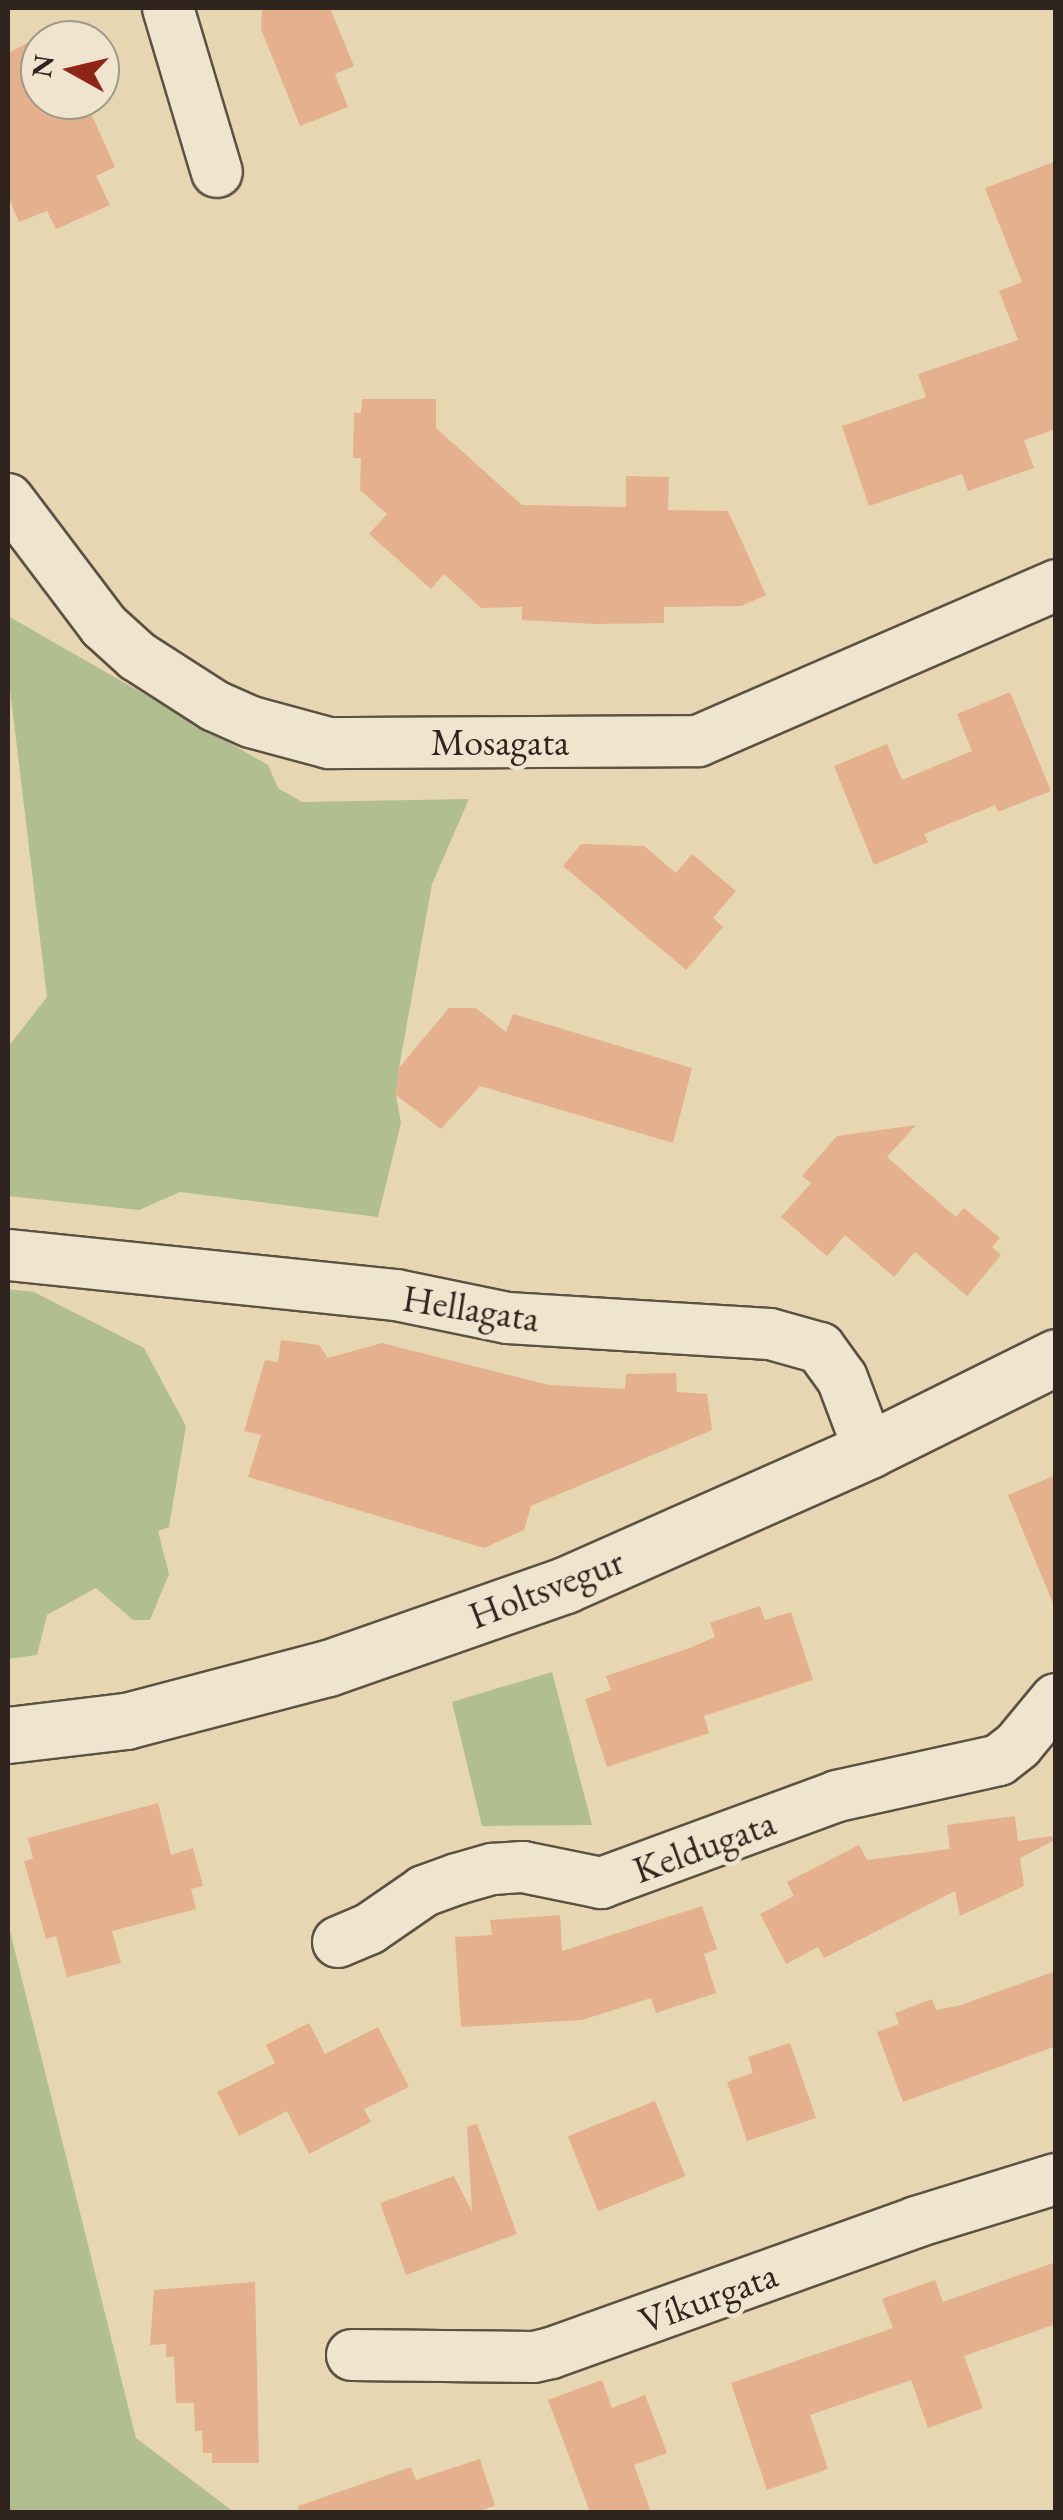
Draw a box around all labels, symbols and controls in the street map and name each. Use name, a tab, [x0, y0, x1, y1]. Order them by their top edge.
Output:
north arrow	[20, 20, 120, 120]
text: N	[23, 52, 62, 80]
street label: Mosagata	[431, 719, 569, 765]
street label: Hellagata	[399, 1275, 543, 1341]
street label: Holtsvegur	[462, 1538, 630, 1638]
street label: Keldugata	[627, 1799, 781, 1893]
street label: Víkurgata	[633, 2251, 783, 2343]

